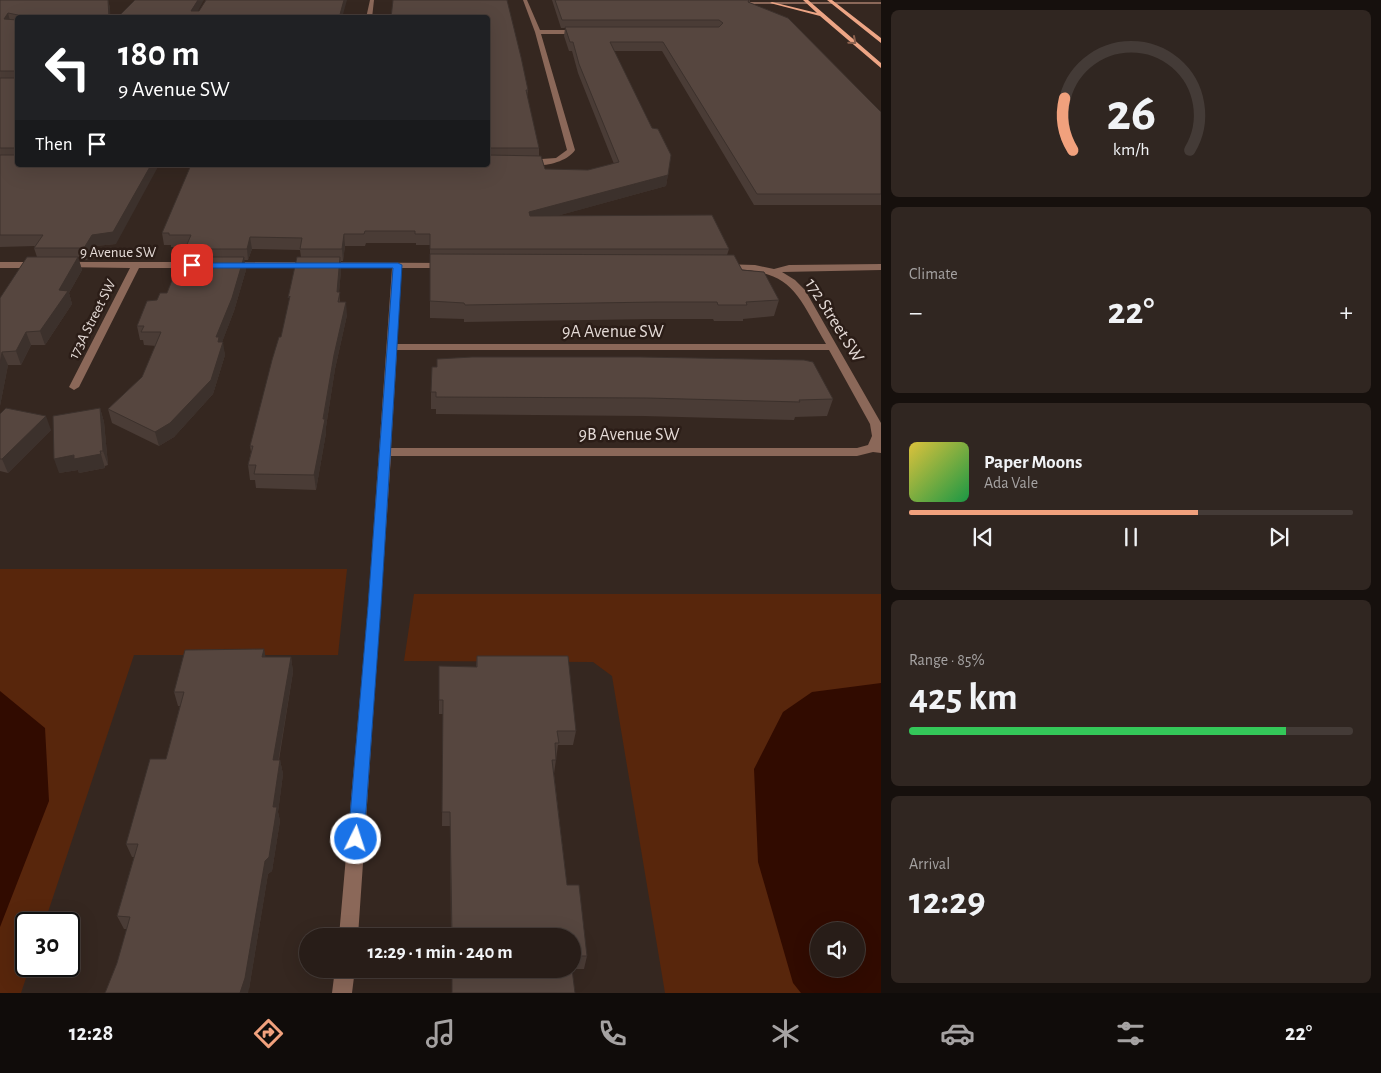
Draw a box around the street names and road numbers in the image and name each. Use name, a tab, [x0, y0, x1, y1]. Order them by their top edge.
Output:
street label: 9 Avenue SW	[80, 245, 157, 260]
street label: 172 Street SW	[801, 276, 867, 365]
street label: 173A Street SW	[66, 277, 119, 361]
street label: 9A Avenue SW	[562, 323, 664, 341]
street label: 9B Avenue SW	[578, 426, 680, 444]

